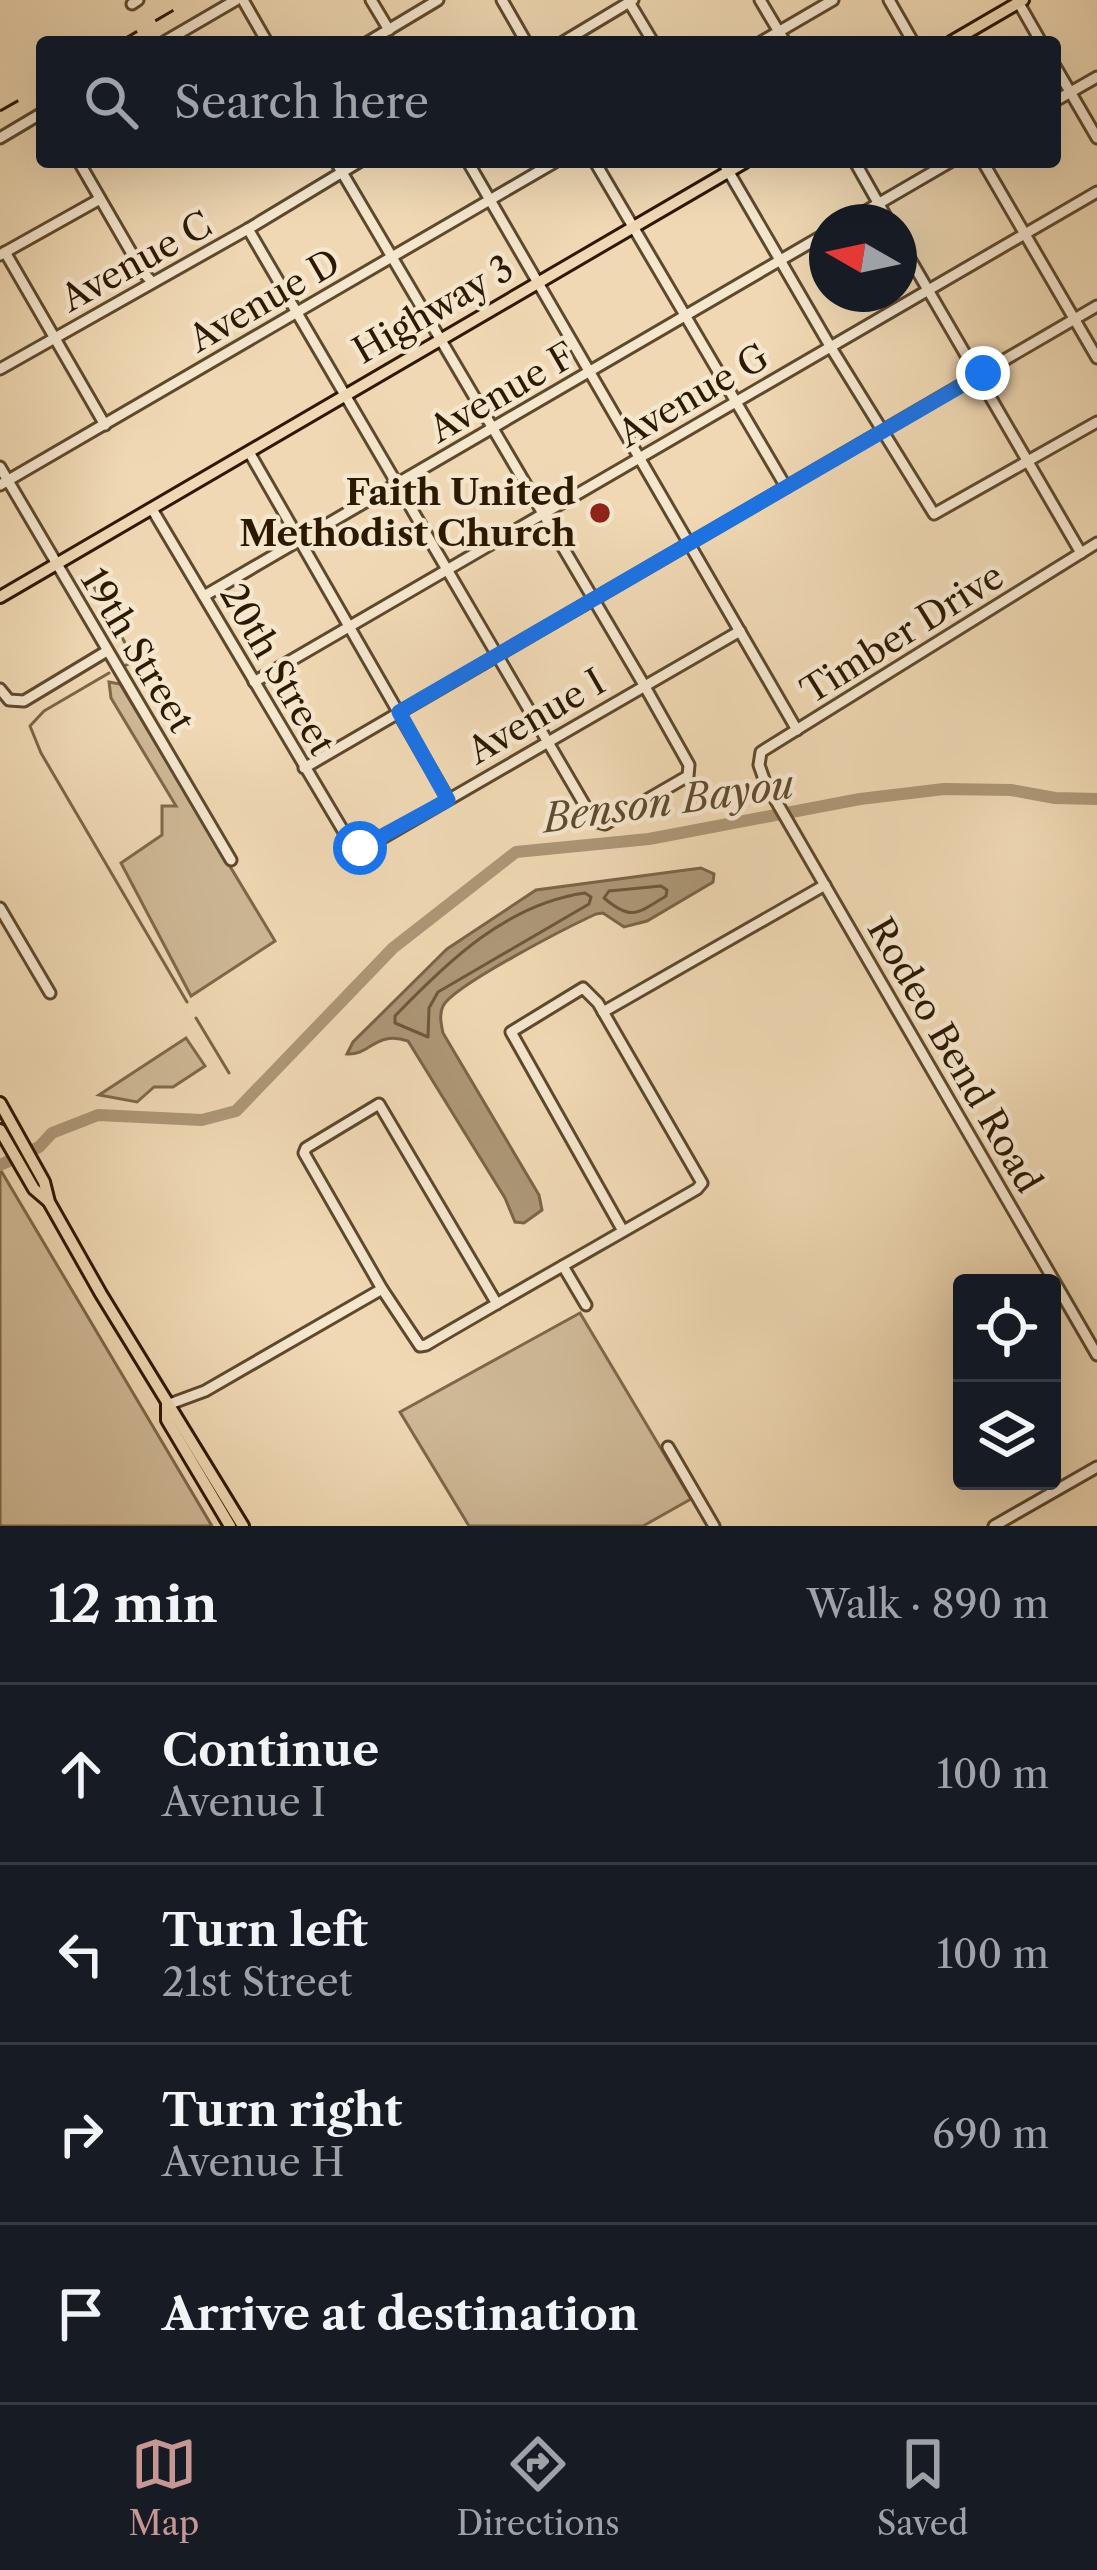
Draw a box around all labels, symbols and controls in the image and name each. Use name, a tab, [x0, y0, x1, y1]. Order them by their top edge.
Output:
search box	[36, 36, 1061, 168]
icon: search	[78, 69, 144, 135]
text: Search here	[174, 74, 429, 130]
street label: Avenue C	[52, 202, 219, 321]
north arrow	[809, 204, 917, 312]
street label: Avenue D	[180, 239, 347, 361]
street label: Highway 3	[345, 246, 521, 372]
street label: Avenue F	[420, 333, 583, 452]
street label: Avenue G	[609, 334, 776, 456]
route end	[956, 346, 1010, 400]
place label: Faith United Methodist Church	[239, 470, 576, 555]
marker: Faith United Methodist Church	[587, 500, 613, 526]
street label: Timber Drive	[793, 553, 1011, 713]
street label: 19th Street	[72, 560, 204, 740]
street label: 20th Street	[211, 576, 345, 763]
street label: Avenue I	[459, 659, 612, 773]
water label: Benson Bayou	[537, 759, 798, 843]
route start	[333, 821, 387, 875]
street label: Rodeo Bend Road	[858, 910, 1052, 1200]
map controls	[953, 1274, 1061, 1490]
button: locate	[953, 1274, 1061, 1382]
button: layers	[953, 1382, 1061, 1490]
text: 12 min	[48, 1573, 218, 1635]
text: Walk · 890 m	[807, 1580, 1049, 1628]
text: Continue	[162, 1722, 379, 1778]
icon: ahead	[48, 1741, 114, 1807]
text: 100 m	[936, 1750, 1049, 1798]
text: Avenue I	[162, 1778, 326, 1826]
text: Turn left	[162, 1902, 368, 1958]
icon: left	[48, 1921, 114, 1987]
text: 100 m	[936, 1930, 1049, 1978]
text: 21st Street	[162, 1958, 352, 2006]
text: Turn right	[162, 2082, 402, 2138]
icon: right	[48, 2101, 114, 2167]
text: 690 m	[932, 2110, 1049, 2158]
text: Avenue H	[162, 2138, 344, 2186]
icon: arrive	[48, 2281, 114, 2347]
text: Arrive at destination	[162, 2286, 639, 2342]
tab: Map	[129, 2431, 199, 2544]
tab: Directions	[457, 2431, 620, 2544]
tab: Saved	[877, 2431, 968, 2544]

